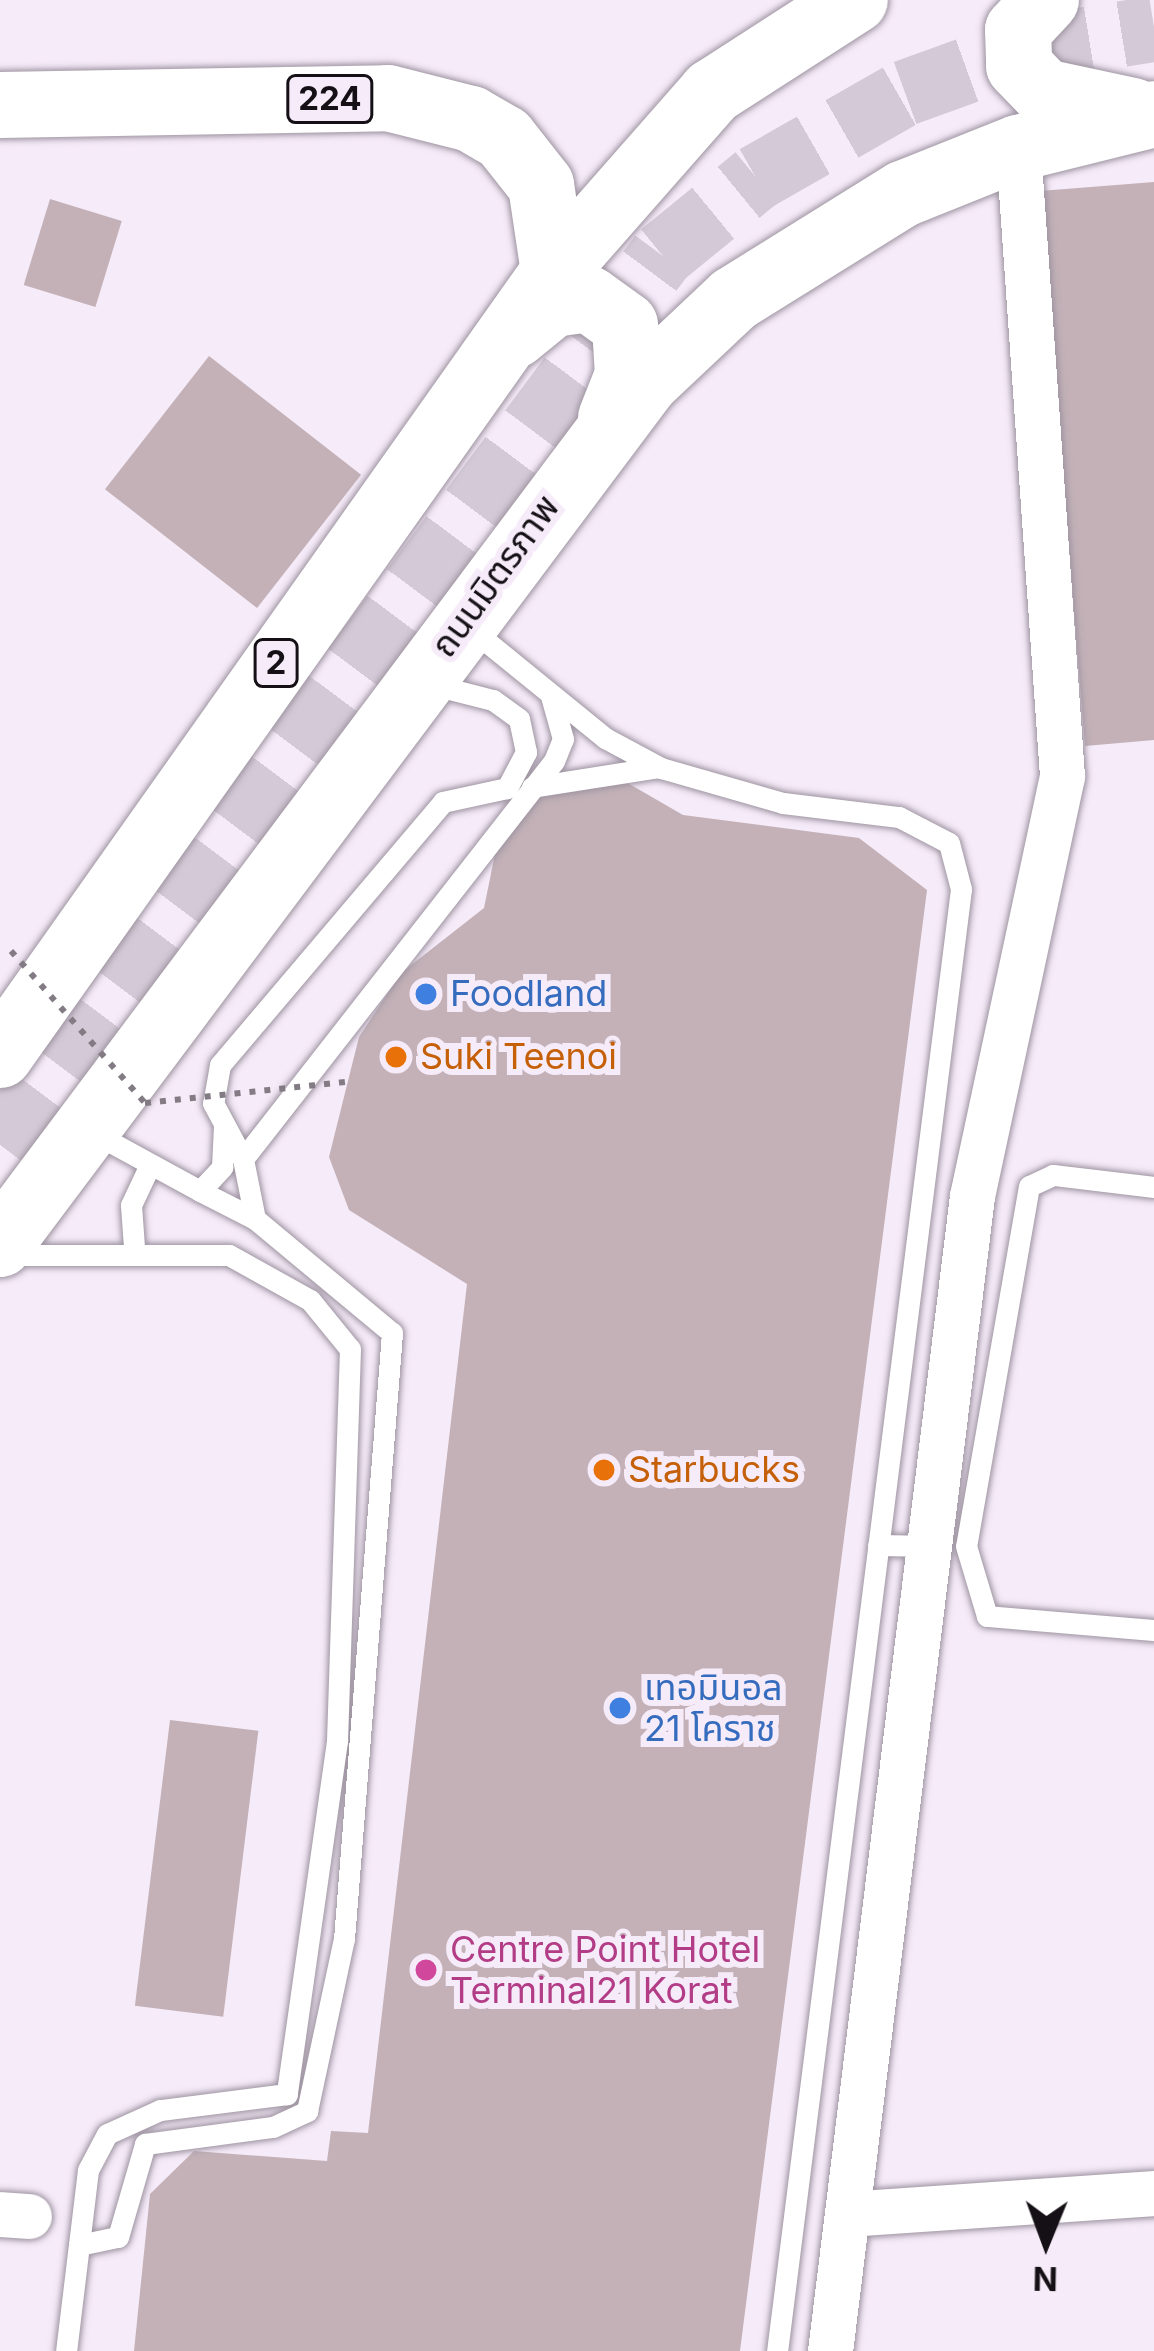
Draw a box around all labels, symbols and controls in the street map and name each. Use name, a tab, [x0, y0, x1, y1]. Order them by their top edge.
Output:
road number: 224	[285, 72, 375, 126]
street label: ถนนมิตรภาพ	[422, 487, 568, 665]
road number: 2	[252, 636, 300, 690]
place label: Foodland	[450, 972, 607, 1016]
marker: Foodland	[413, 981, 439, 1007]
place label: Suki Teenoi	[420, 1035, 617, 1079]
marker: Suki Teenoi	[383, 1044, 409, 1070]
place label: Starbucks	[628, 1448, 800, 1492]
marker: Starbucks	[591, 1457, 617, 1483]
place label: เทอมินอล 21 โคราช	[644, 1665, 783, 1750]
marker: เทอมินอล 21 โคราช	[607, 1695, 633, 1721]
place label: Centre Point Hotel Terminal21 Korat	[450, 1927, 760, 2012]
marker: Centre Point Hotel Terminal21 Korat	[413, 1957, 439, 1983]
north arrow	[986, 2183, 1106, 2303]
text: N	[1032, 2259, 1058, 2299]

